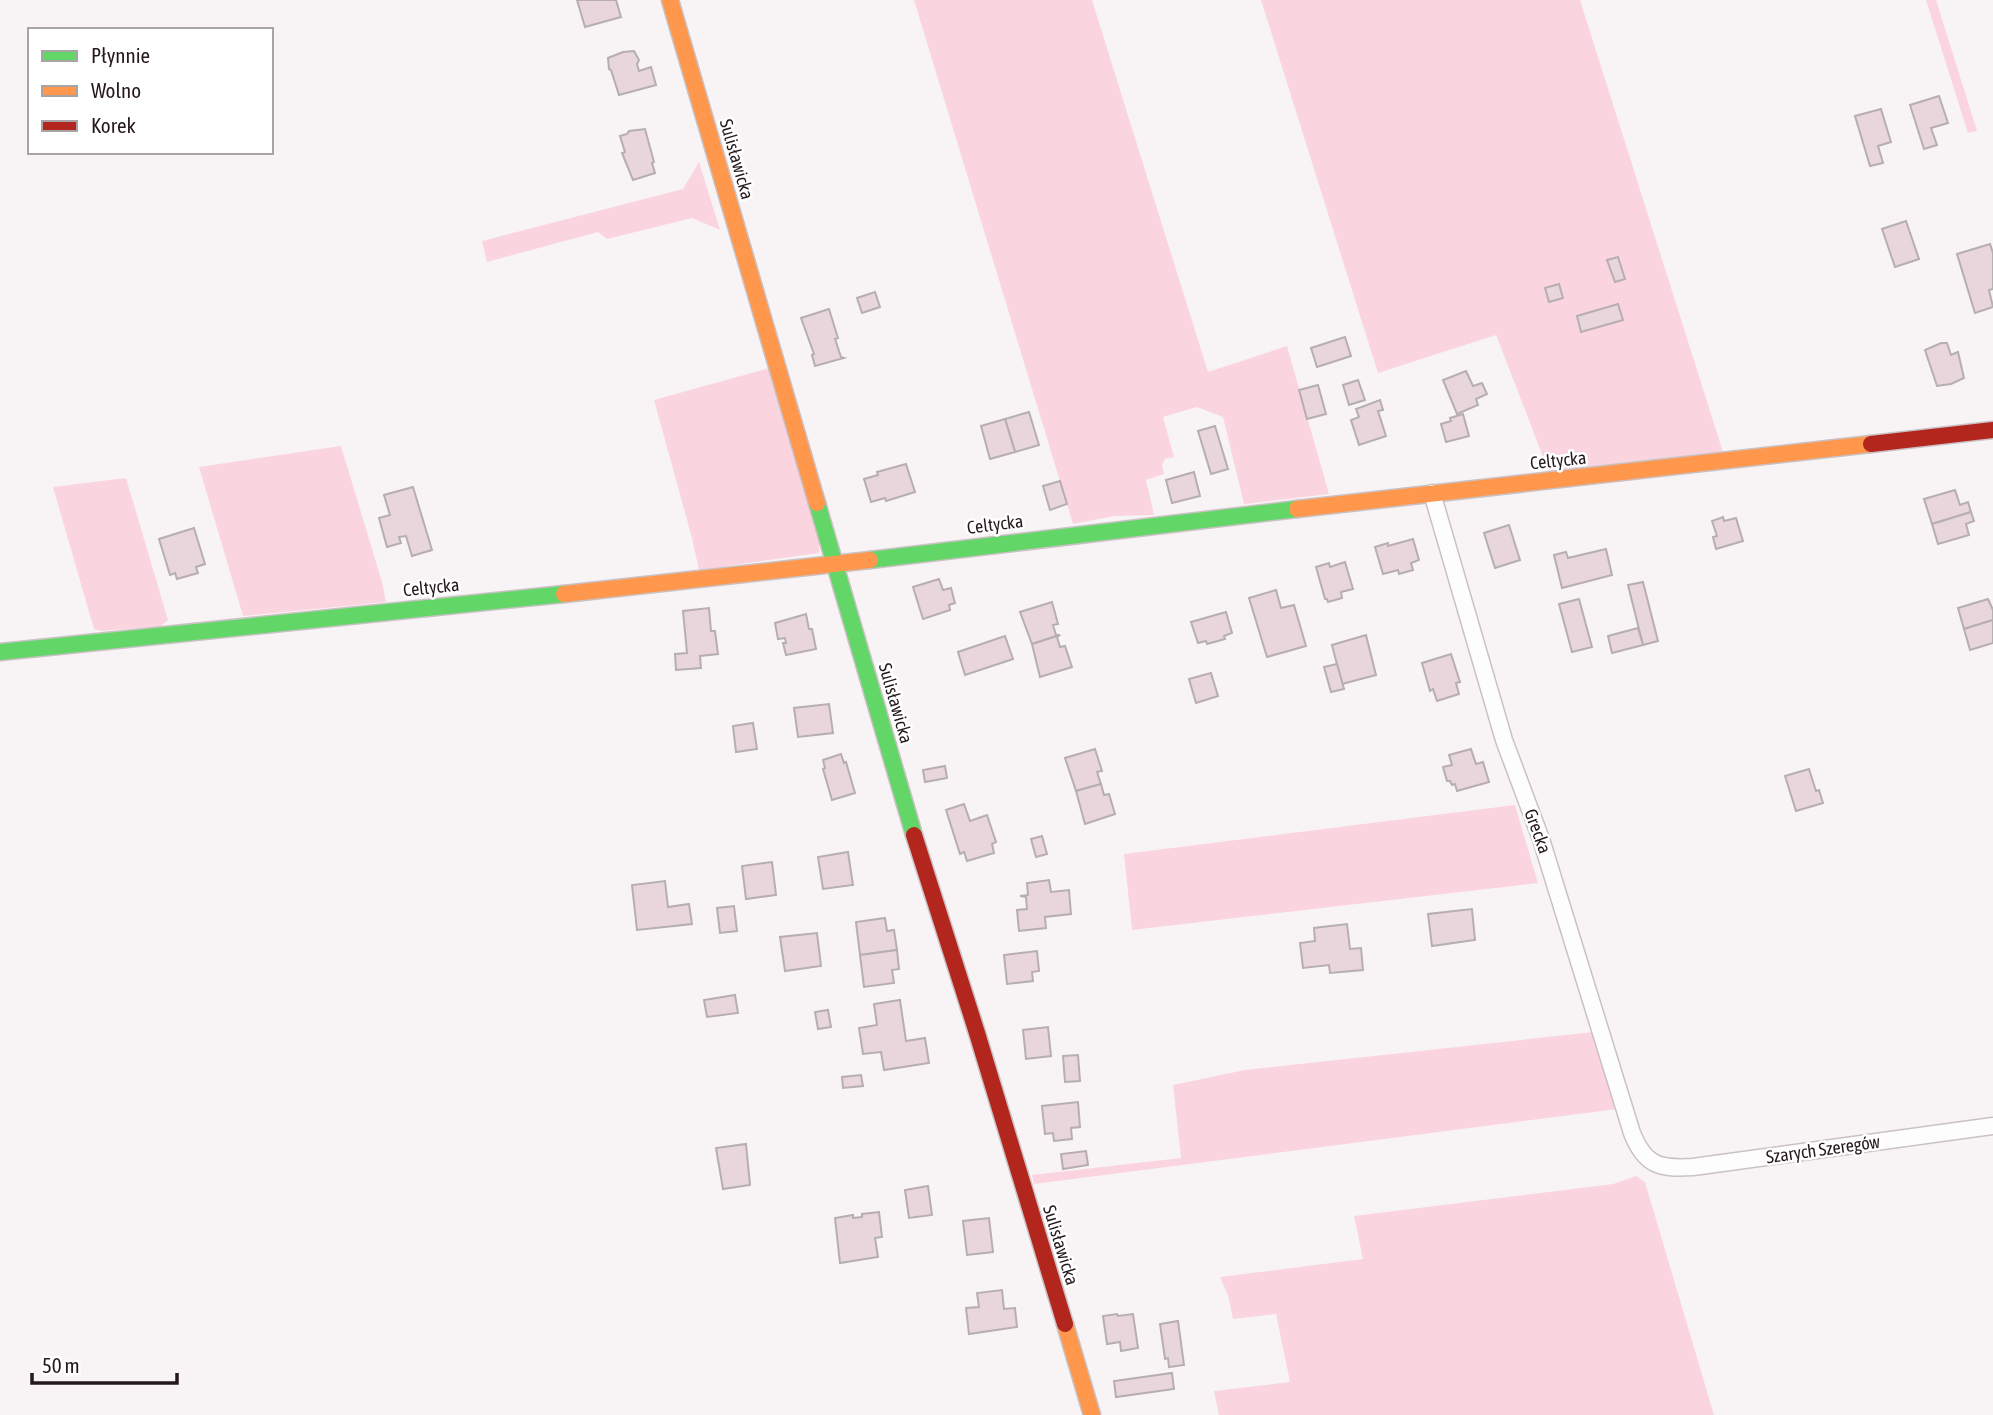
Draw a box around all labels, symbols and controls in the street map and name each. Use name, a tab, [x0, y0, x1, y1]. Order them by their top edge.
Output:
legend	[28, 28, 273, 154]
text: Płynnie	[91, 43, 150, 67]
text: Wolno	[91, 78, 141, 102]
text: Korek	[91, 113, 136, 137]
street label: Sulisławicka	[716, 116, 758, 202]
street label: Celtycka	[1529, 447, 1587, 473]
street label: Celtycka	[966, 510, 1024, 538]
street label: Celtycka	[402, 574, 460, 600]
street label: Sulisławicka	[875, 660, 917, 746]
street label: Grecka	[1520, 806, 1556, 856]
street label: Szarych Szeregów	[1765, 1131, 1882, 1167]
street label: Sulisławicka	[1039, 1202, 1083, 1288]
scale bar	[32, 1342, 177, 1386]
text: 50 m	[42, 1353, 80, 1377]

